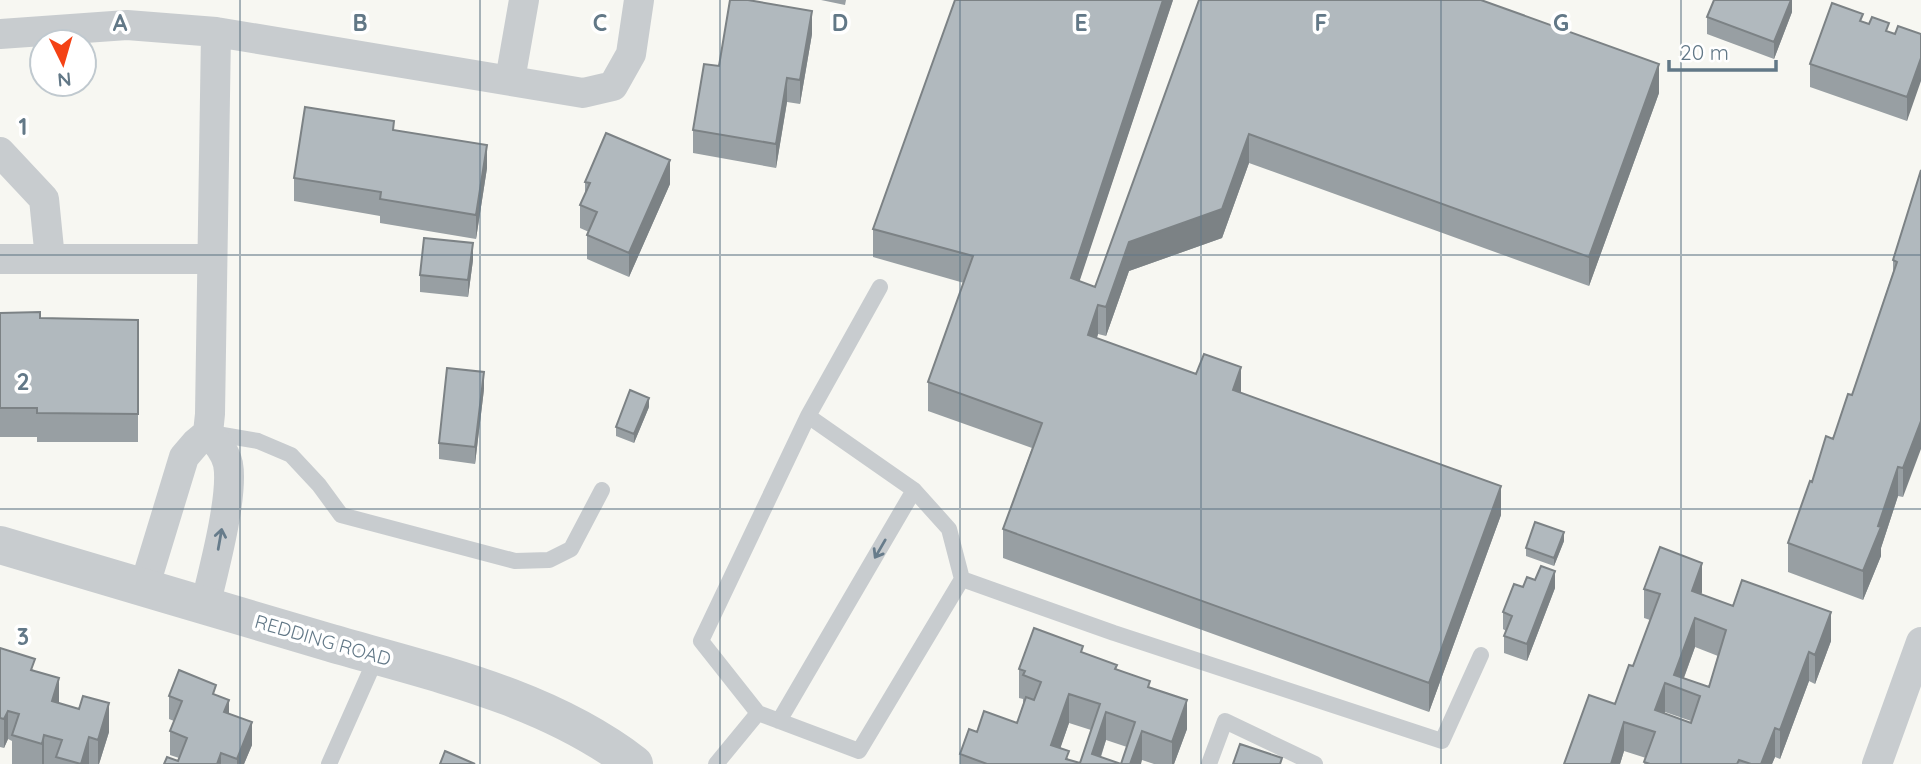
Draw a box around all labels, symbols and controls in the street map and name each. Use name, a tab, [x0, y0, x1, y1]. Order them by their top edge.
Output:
text: A	[113, 8, 128, 37]
text: B	[352, 8, 368, 37]
text: C	[593, 8, 607, 37]
text: D	[832, 8, 848, 37]
text: E	[1074, 8, 1088, 37]
text: F	[1315, 8, 1327, 37]
text: G	[1553, 8, 1569, 37]
north arrow	[28, 28, 98, 98]
scale bar	[1669, 28, 1776, 72]
text: 20 m	[1680, 39, 1729, 65]
text: N	[56, 67, 72, 92]
text: 1	[19, 112, 27, 141]
text: 2	[16, 367, 30, 396]
one-way arrow	[213, 528, 227, 551]
one-way arrow	[872, 538, 886, 558]
street label: REDDING ROAD	[252, 609, 394, 671]
text: 3	[17, 622, 29, 651]

